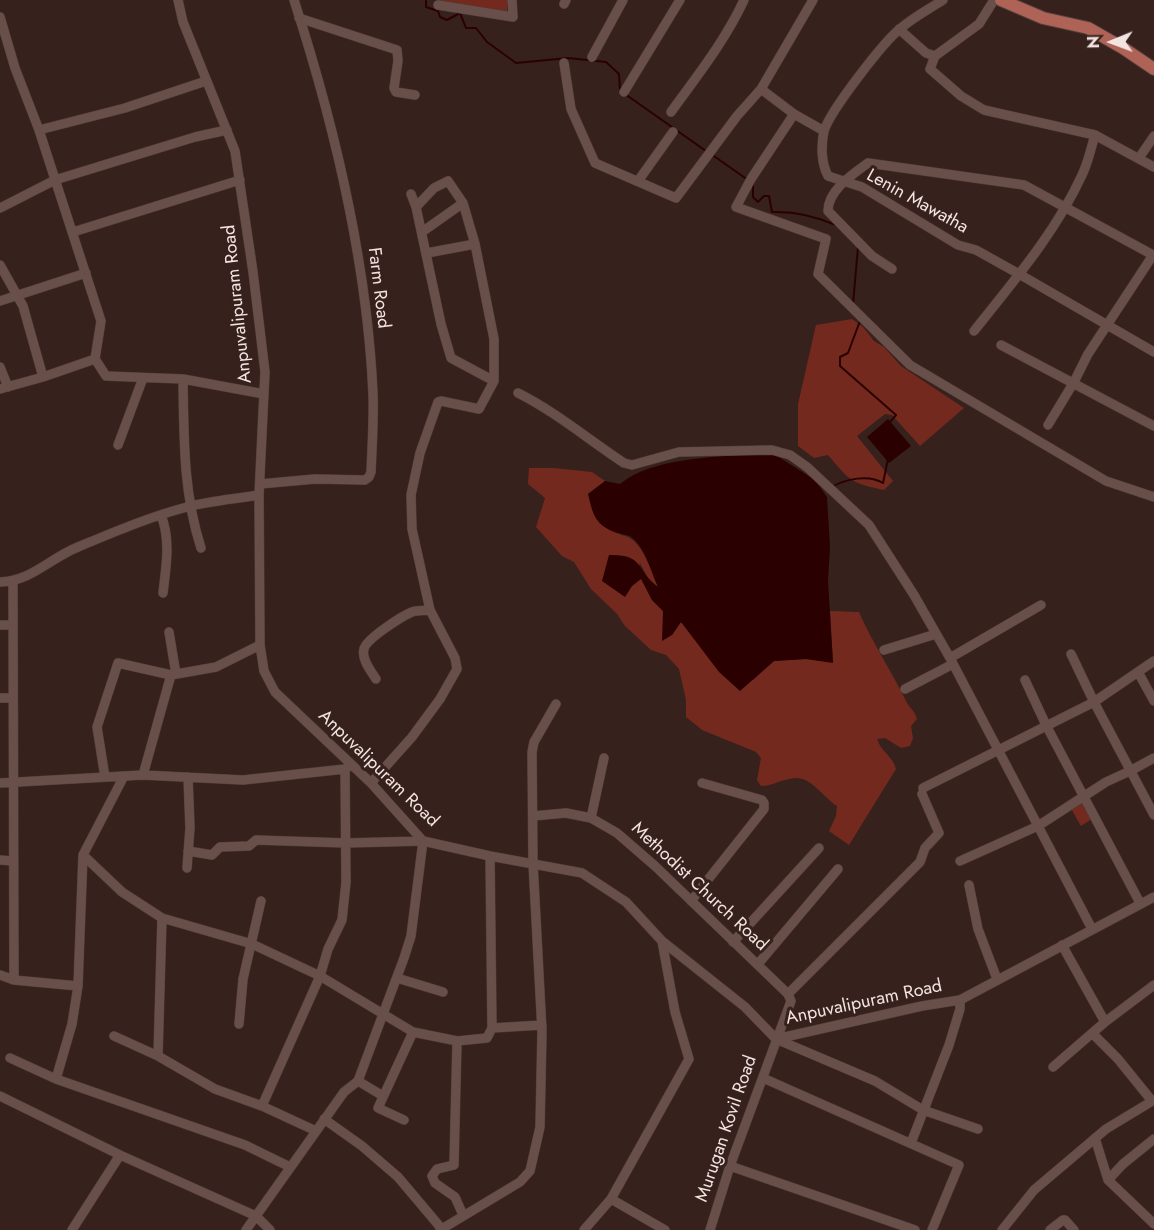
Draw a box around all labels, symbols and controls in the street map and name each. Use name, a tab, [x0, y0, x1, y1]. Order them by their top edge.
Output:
north arrow	[1082, 12, 1142, 72]
text: N	[1082, 36, 1105, 49]
street label: Lenin Mawatha	[862, 165, 972, 239]
street label: Anpuvalipuram Road	[219, 224, 257, 384]
street label: Farm Road	[362, 246, 394, 330]
street label: Anpuvalipuram Road	[313, 706, 443, 832]
street label: Methodist Church Road	[626, 818, 772, 956]
street label: Anpuvalipuram Road	[784, 976, 944, 1030]
street label: Murugan Kovil Road	[692, 1053, 762, 1205]

